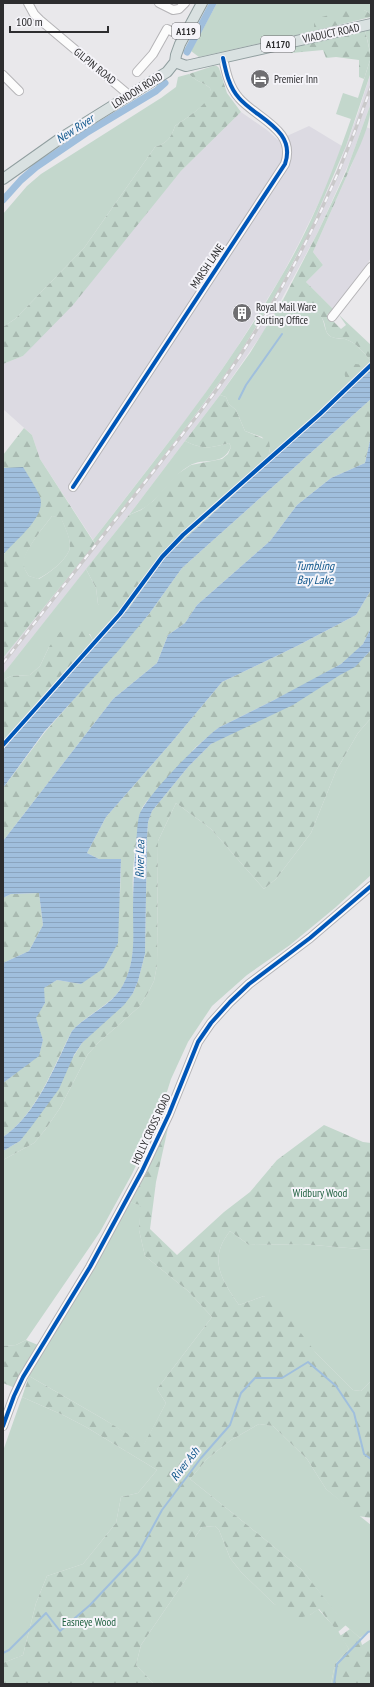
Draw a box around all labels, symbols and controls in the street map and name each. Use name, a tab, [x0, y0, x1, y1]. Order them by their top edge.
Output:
scale bar	[10, 8, 108, 34]
text: 100 m	[16, 14, 43, 29]
street label: VIADUCT ROAD	[300, 20, 361, 46]
road number: A119	[172, 23, 200, 39]
road number: A1170	[261, 36, 295, 52]
street label: GILPIN ROAD	[71, 45, 119, 87]
hotel icon: Premier Inn	[249, 68, 271, 90]
street label: LONDON ROAD	[109, 69, 165, 111]
place label: Premier Inn	[274, 72, 318, 86]
water label: New River	[53, 110, 98, 146]
street label: MARSH LANE	[187, 241, 227, 291]
place label: Royal Mail Ware Sorting Office	[256, 300, 317, 327]
building icon: Royal Mail Ware Sorting Office	[231, 302, 253, 324]
water label: Tumbling Bay Lake	[296, 558, 335, 587]
water label: River Lea	[132, 839, 147, 878]
street label: HOLLY CROSS ROAD	[128, 1091, 174, 1167]
park label: Widbury Wood	[293, 1186, 347, 1200]
water label: River Ash	[167, 1443, 203, 1483]
park label: Easneye Wood	[62, 1615, 116, 1629]

